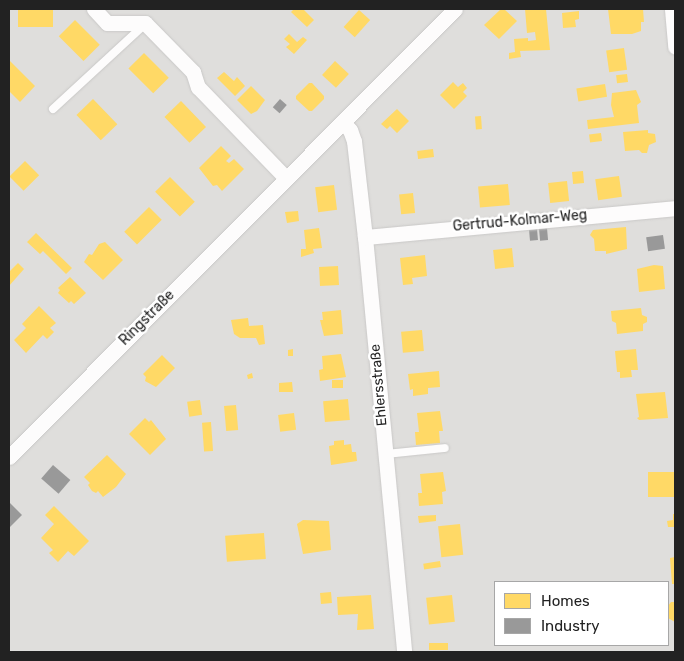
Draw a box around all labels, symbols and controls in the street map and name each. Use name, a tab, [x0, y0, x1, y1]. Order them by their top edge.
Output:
street label: Gertrud-Kolmar-Weg	[452, 207, 588, 235]
street label: Ringstraße	[116, 287, 178, 349]
street label: Ehlersstraße	[367, 343, 391, 427]
legend	[494, 581, 669, 646]
text: Homes	[541, 592, 590, 610]
text: Industry	[541, 617, 600, 635]

